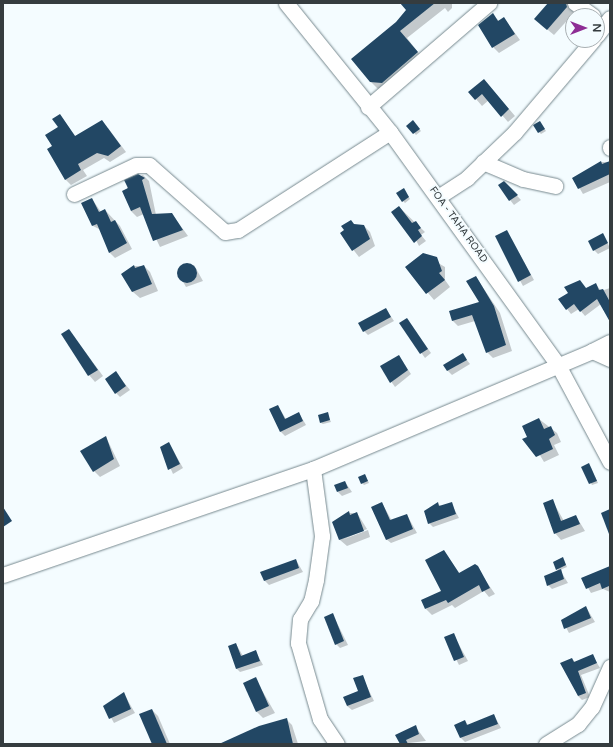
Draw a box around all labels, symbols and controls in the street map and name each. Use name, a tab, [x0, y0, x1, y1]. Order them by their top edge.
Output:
north arrow	[565, 8, 605, 48]
text: N	[590, 24, 603, 32]
street label: FOA - TAHA ROAD	[426, 185, 490, 265]

